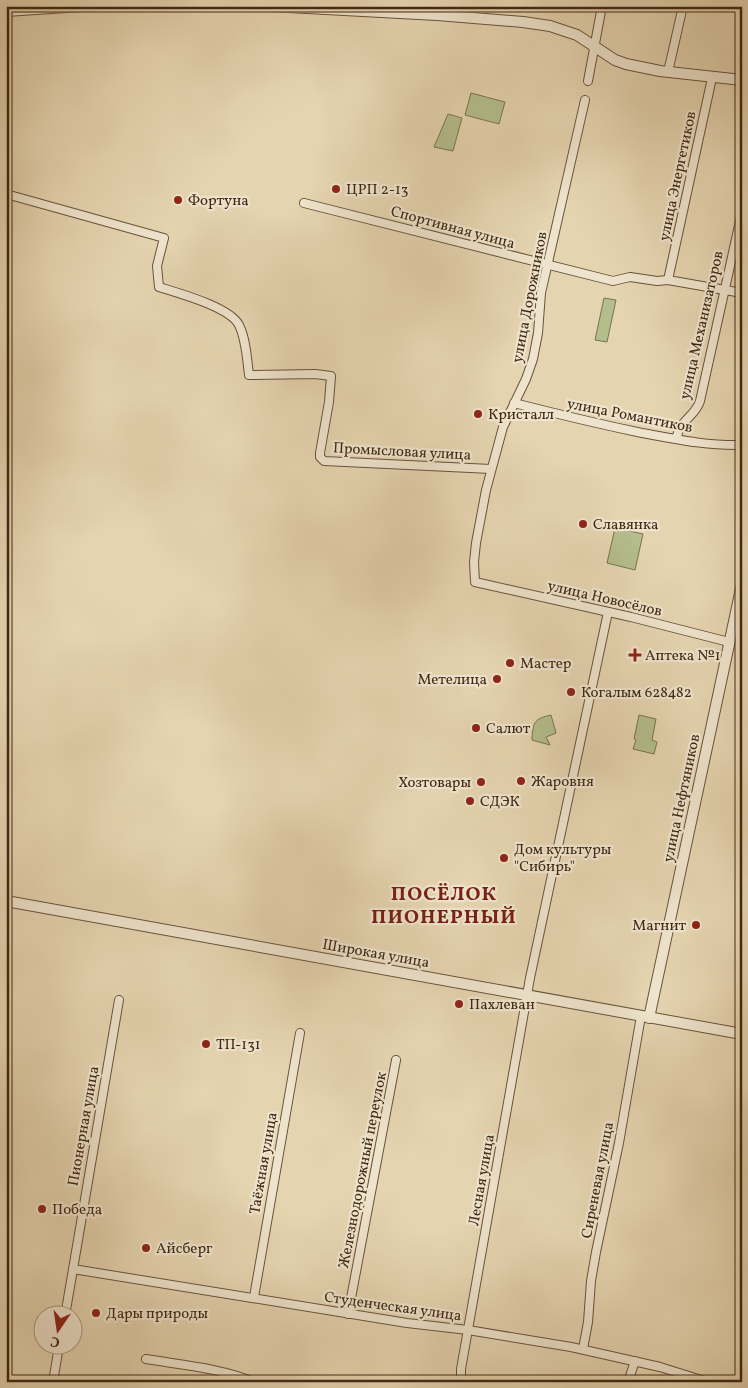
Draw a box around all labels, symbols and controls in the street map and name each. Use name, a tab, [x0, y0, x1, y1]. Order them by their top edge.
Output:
street label: улица Энергетиков	[654, 109, 702, 243]
place label: ЦРП 2-13	[346, 180, 409, 201]
marker: ЦРП 2-13	[330, 183, 342, 195]
place label: Фортуна	[188, 191, 249, 212]
marker: Фортуна	[172, 194, 184, 206]
street label: Спортивная улица	[388, 202, 517, 255]
street label: улица Дорожников	[507, 230, 554, 365]
street label: улица Механизаторов	[675, 249, 730, 402]
street label: улица Романтиков	[565, 394, 694, 439]
place label: Кристалл	[488, 405, 554, 426]
marker: Кристалл	[472, 408, 484, 420]
street label: Промысловая улица	[332, 438, 472, 467]
place label: Славянка	[593, 515, 658, 536]
marker: Славянка	[577, 518, 589, 530]
street label: улица Новосёлов	[545, 576, 664, 623]
place label: Аптека №1	[645, 646, 721, 667]
marker: Аптека №1	[629, 649, 641, 661]
place label: Мастер	[520, 654, 571, 675]
marker: Мастер	[504, 657, 516, 669]
place label: Метелица	[418, 670, 487, 691]
marker: Метелица	[491, 673, 503, 685]
place label: Когалым 628482	[581, 683, 692, 704]
marker: Когалым 628482	[565, 686, 577, 698]
place label: Салют	[486, 719, 531, 740]
marker: Салют	[470, 722, 482, 734]
street label: улица Нефтяников	[659, 732, 706, 864]
place label: Жаровня	[531, 772, 594, 793]
place label: Хозтовары	[398, 773, 471, 794]
marker: Жаровня	[515, 775, 527, 787]
marker: Хозтовары	[475, 776, 487, 788]
place label: СДЭК	[480, 792, 520, 813]
marker: СДЭК	[464, 795, 476, 807]
place label: Дом культуры "Сибирь"	[514, 840, 612, 878]
marker: Дом культуры "Сибирь"	[498, 852, 510, 864]
district label: ПОСЁЛОК ПИОНЕРНЫЙ	[371, 881, 517, 932]
place label: Магнит	[632, 916, 686, 937]
marker: Магнит	[690, 919, 702, 931]
street label: Широкая улица	[321, 935, 431, 974]
place label: Пахлеван	[469, 995, 535, 1016]
marker: Пахлеван	[453, 998, 465, 1010]
place label: ТП-131	[216, 1035, 261, 1056]
marker: ТП-131	[200, 1038, 212, 1050]
street label: Пионерная улица	[64, 1064, 105, 1188]
street label: Железнодорожный переулок	[334, 1070, 393, 1270]
street label: Таёжная улица	[245, 1111, 284, 1216]
street label: Сиреневая улица	[577, 1120, 620, 1240]
street label: Лесная улица	[464, 1133, 501, 1228]
place label: Победа	[52, 1200, 102, 1221]
marker: Победа	[36, 1203, 48, 1215]
place label: Айсберг	[156, 1239, 213, 1260]
marker: Айсберг	[140, 1242, 152, 1254]
street label: Студенческая улица	[323, 1287, 463, 1328]
place label: Дары природы	[106, 1304, 209, 1325]
north arrow	[32, 1306, 82, 1356]
marker: Дары природы	[90, 1307, 102, 1319]
text: С	[49, 1331, 62, 1351]

